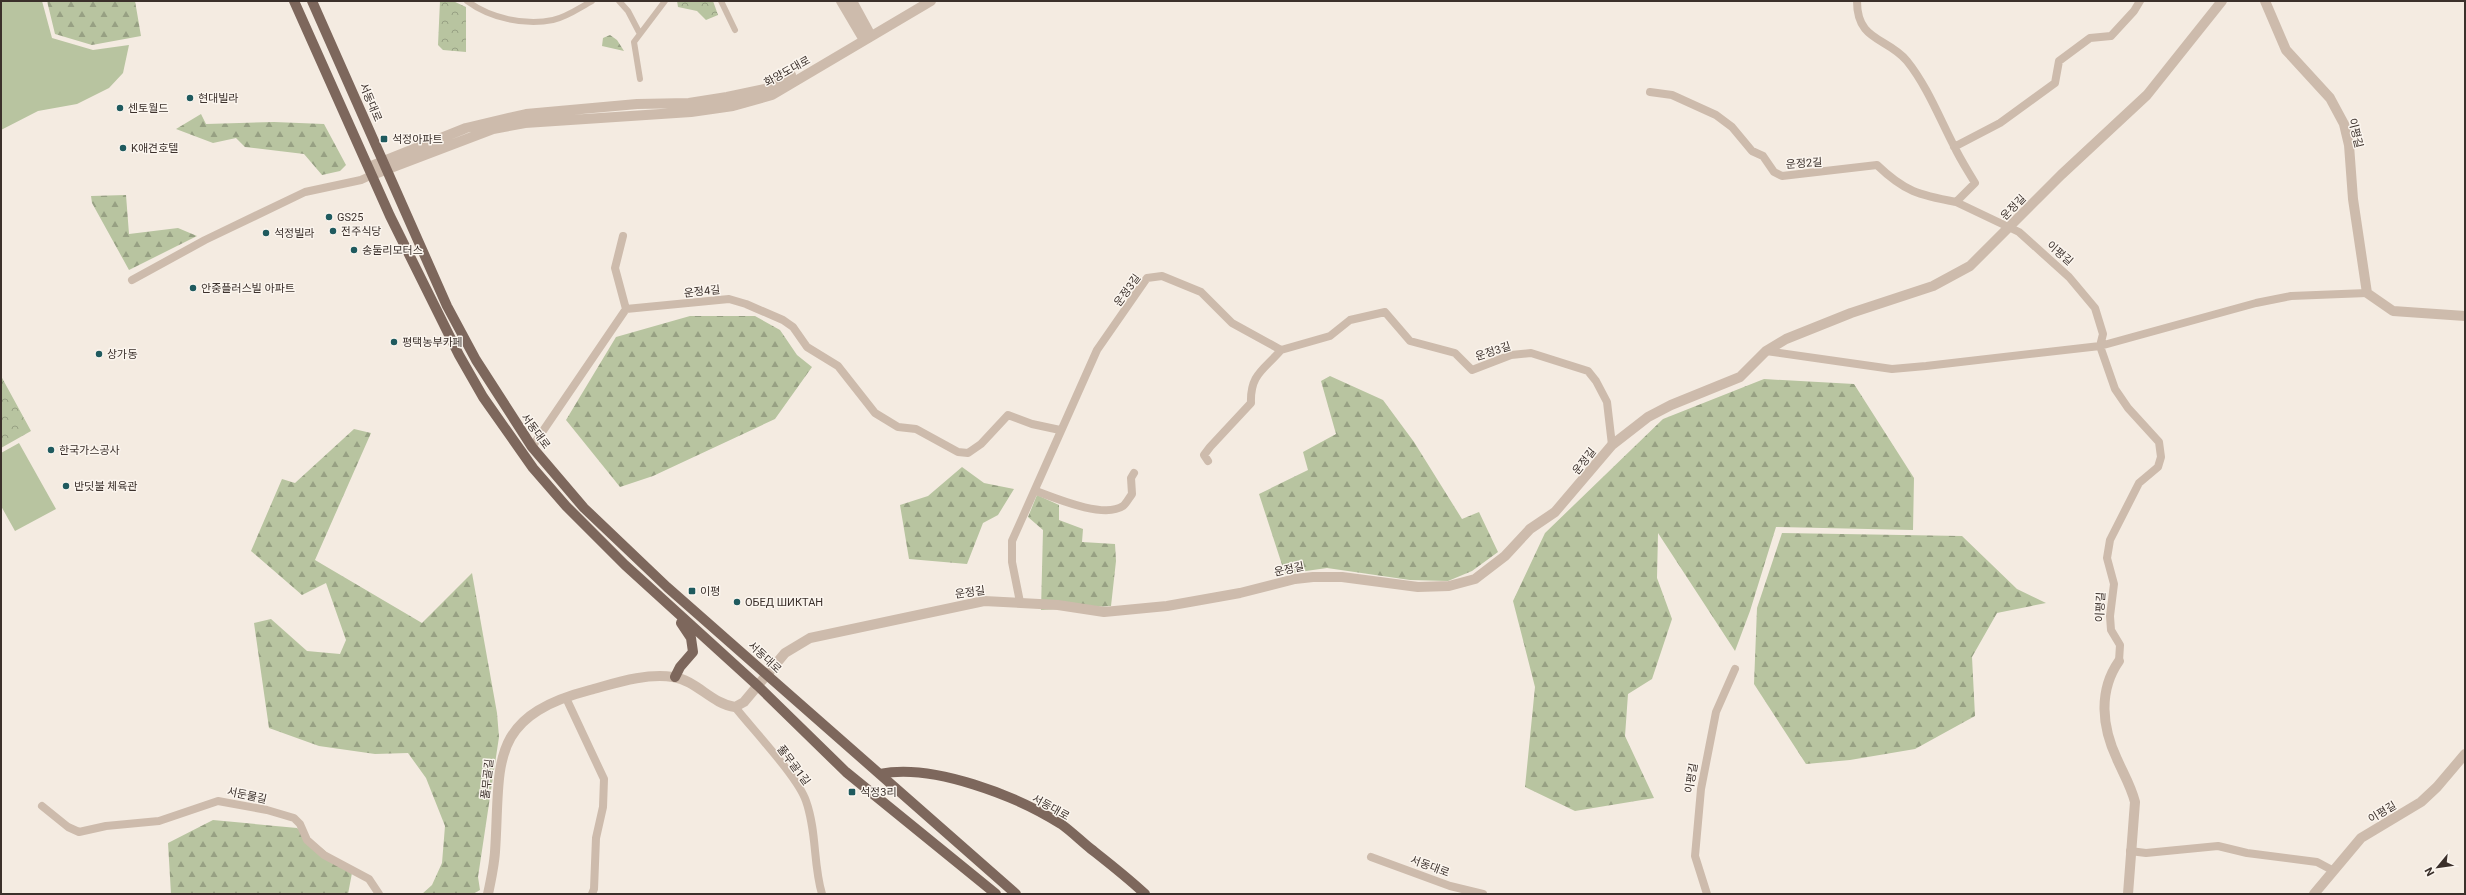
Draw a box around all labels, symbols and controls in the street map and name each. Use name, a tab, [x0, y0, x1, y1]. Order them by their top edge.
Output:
street label: 화양도대로	[762, 53, 813, 89]
street label: 서동대로	[357, 81, 384, 123]
place label: 현대빌라	[198, 92, 238, 105]
marker: 현대빌라	[185, 93, 195, 103]
place label: 센토월드	[128, 102, 168, 115]
marker: 센토월드	[115, 103, 125, 113]
street label: 이평길	[2346, 117, 2365, 149]
place label: 석정아파트	[392, 133, 443, 146]
marker: 석정아파트	[379, 134, 389, 144]
place label: K애견호텔	[131, 142, 178, 155]
marker: K애견호텔	[118, 143, 128, 153]
street label: 운정2길	[1785, 156, 1823, 171]
street label: 운정길	[1998, 192, 2029, 223]
place label: GS25	[337, 211, 363, 224]
marker: GS25	[324, 212, 334, 222]
place label: 전주식당	[341, 225, 381, 238]
marker: 전주식당	[328, 226, 338, 236]
place label: 석정빌라	[274, 227, 314, 240]
marker: 석정빌라	[261, 228, 271, 238]
street label: 이평길	[2044, 239, 2075, 268]
place label: 송둘리모터스	[362, 244, 423, 257]
marker: 송둘리모터스	[349, 245, 359, 255]
street label: 운정3길	[1111, 272, 1143, 309]
place label: 안중플러스빌 아파트	[201, 282, 295, 295]
marker: 안중플러스빌 아파트	[188, 283, 198, 293]
street label: 운정4길	[683, 283, 721, 300]
place label: 평택농부카페	[402, 336, 463, 349]
marker: 평택농부카페	[389, 337, 399, 347]
street label: 운정3길	[1474, 340, 1513, 363]
place label: 상가동	[107, 348, 137, 361]
marker: 상가동	[94, 349, 104, 359]
street label: 서동대로	[518, 411, 553, 451]
place label: 한국가스공사	[59, 444, 120, 457]
marker: 한국가스공사	[46, 445, 56, 455]
street label: 운정길	[1570, 445, 1599, 477]
place label: 반딧불 체육관	[74, 480, 137, 493]
marker: 반딧불 체육관	[61, 481, 71, 491]
street label: 운정길	[1273, 560, 1305, 579]
street label: 운정길	[954, 584, 986, 601]
place label: 이평	[700, 585, 720, 598]
marker: 이평	[687, 586, 697, 596]
street label: 이평길	[2093, 592, 2108, 623]
place label: ОБЕД ШИКТАН	[745, 596, 823, 609]
marker: ОБЕД ШИКТАН	[732, 597, 742, 607]
street label: 서동대로	[745, 639, 784, 676]
street label: 풀무골1길	[774, 743, 813, 788]
street label: 풀무골길	[479, 758, 496, 800]
street label: 이평길	[1682, 762, 1701, 794]
street label: 서둔물길	[226, 785, 268, 806]
place label: 석정3리	[860, 786, 897, 799]
marker: 석정3리	[847, 787, 857, 797]
street label: 서동대로	[1030, 792, 1072, 823]
street label: 이평길	[2366, 799, 2399, 826]
north arrow	[2418, 847, 2458, 887]
street label: 서동대로	[1409, 853, 1451, 880]
text: N	[2422, 865, 2437, 878]

